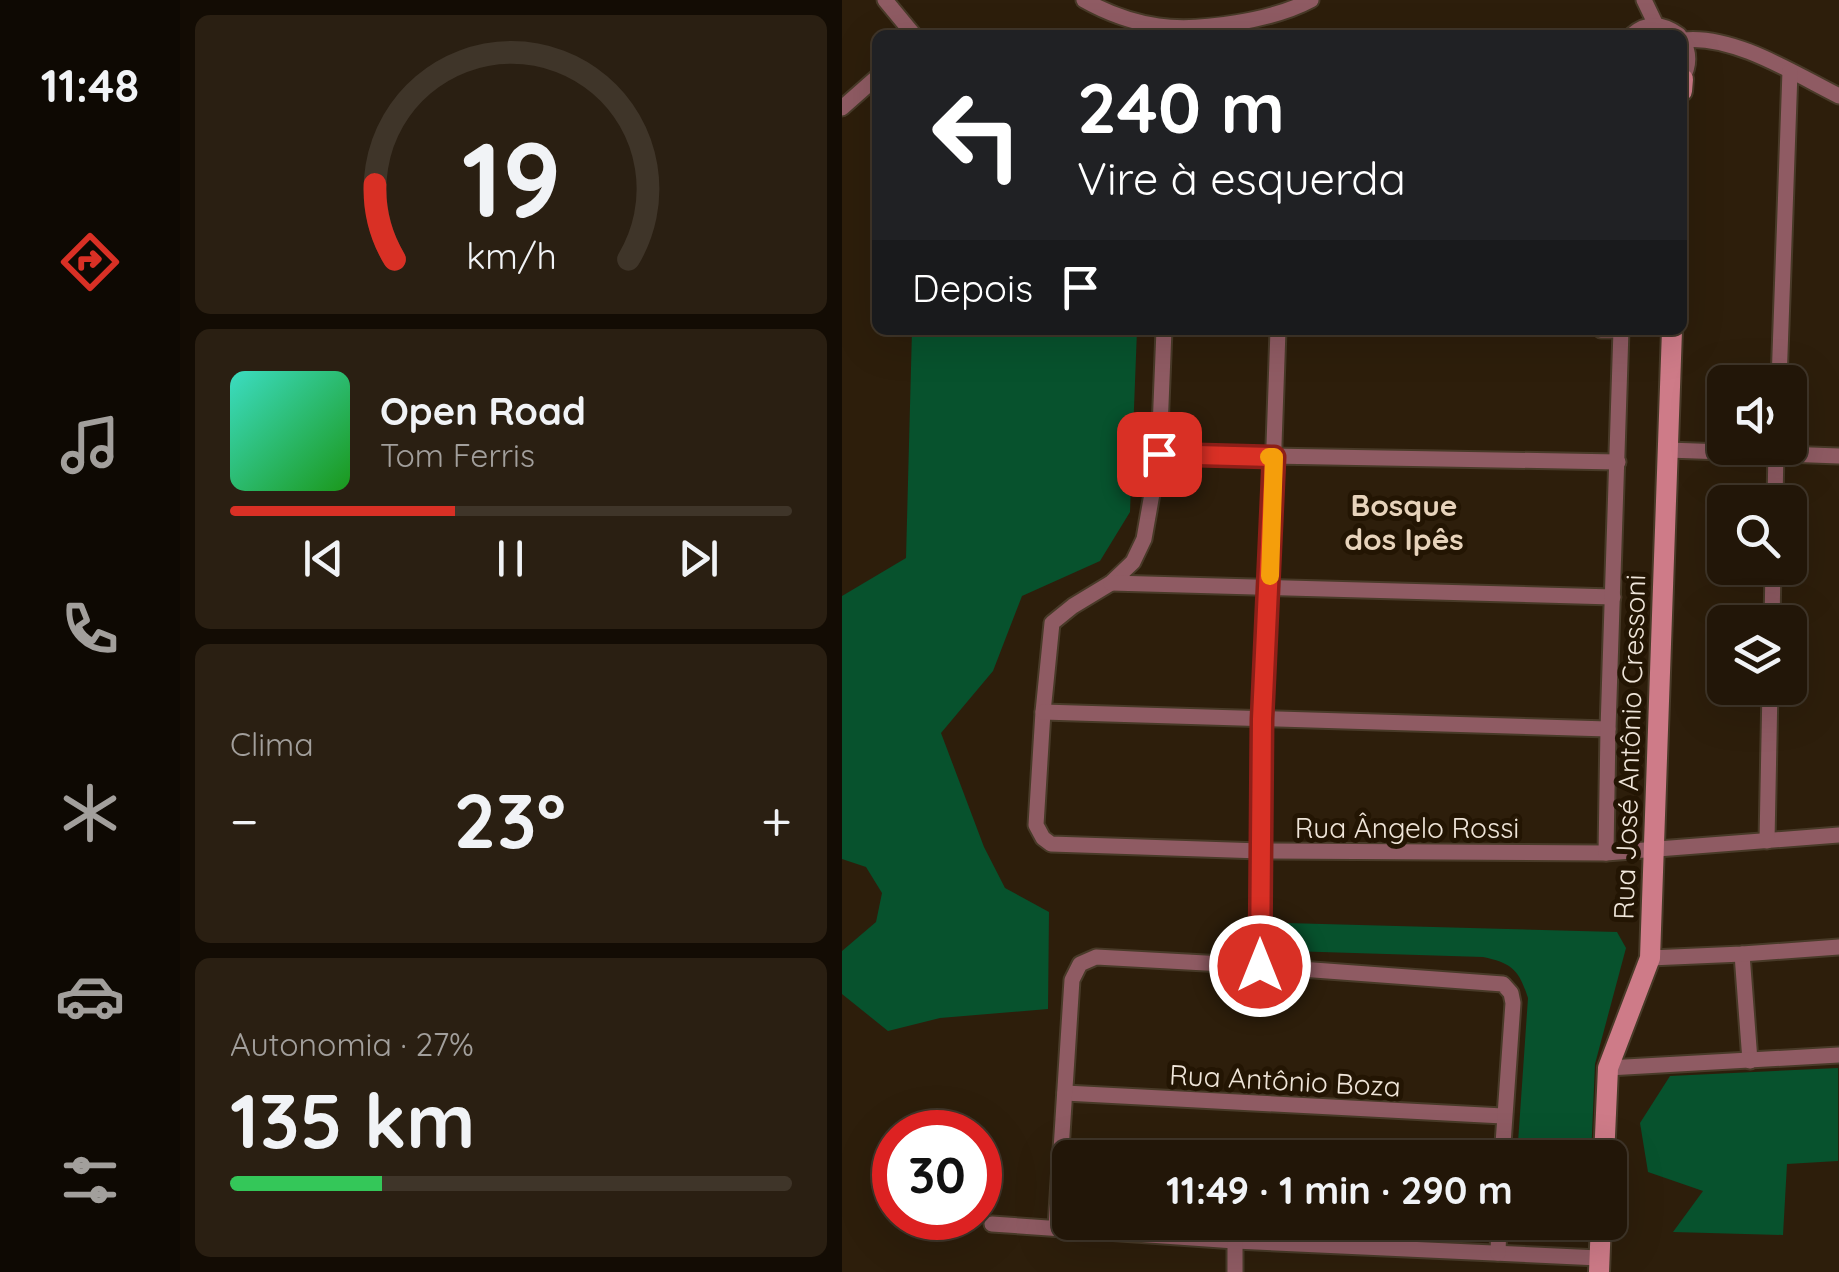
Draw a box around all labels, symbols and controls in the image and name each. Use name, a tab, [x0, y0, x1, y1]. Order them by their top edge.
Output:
text: 11:48	[41, 57, 139, 113]
text: 240 m	[1077, 63, 1285, 151]
icon: left	[912, 70, 1042, 200]
text: 19	[461, 113, 561, 243]
text: Vire à esquerda	[1077, 150, 1406, 206]
icon: directions	[55, 227, 125, 297]
text: km/h	[466, 233, 556, 278]
icon: arrive	[1053, 260, 1108, 315]
text: Depois	[912, 264, 1033, 312]
map controls	[1707, 365, 1807, 705]
button: sound	[1707, 365, 1807, 465]
text: Open Road	[380, 387, 586, 435]
icon: music	[55, 410, 125, 480]
pin	[1117, 412, 1202, 497]
icon: arrive	[1132, 427, 1187, 482]
text: Tom Ferris	[380, 435, 535, 475]
button: search	[1707, 485, 1807, 585]
district label: Bosque dos Ipês	[1344, 486, 1464, 558]
icon: previous	[296, 531, 351, 586]
icon: pause	[483, 531, 538, 586]
icon: next	[671, 531, 726, 586]
street label: Rua José Antônio Cressoni	[1605, 574, 1653, 920]
icon: phone	[55, 594, 125, 664]
button: layers	[1707, 605, 1807, 705]
text: Clima	[230, 724, 314, 764]
text: 23°	[454, 773, 566, 867]
icon: climate	[55, 778, 125, 848]
text: −	[230, 786, 259, 855]
text: +	[761, 786, 792, 855]
street label: Rua Ângelo Rossi	[1295, 810, 1519, 845]
position arrow	[1208, 914, 1312, 1018]
icon: car	[55, 961, 125, 1031]
text: Autonomia · 27%	[230, 1024, 474, 1064]
street label: Rua Antônio Boza	[1168, 1056, 1402, 1104]
text: 135 km	[230, 1073, 475, 1167]
speed limit sign: 30	[872, 1110, 1002, 1240]
icon: filters	[55, 1145, 125, 1215]
text: 11:49 · 1 min · 290 m	[1166, 1166, 1513, 1214]

